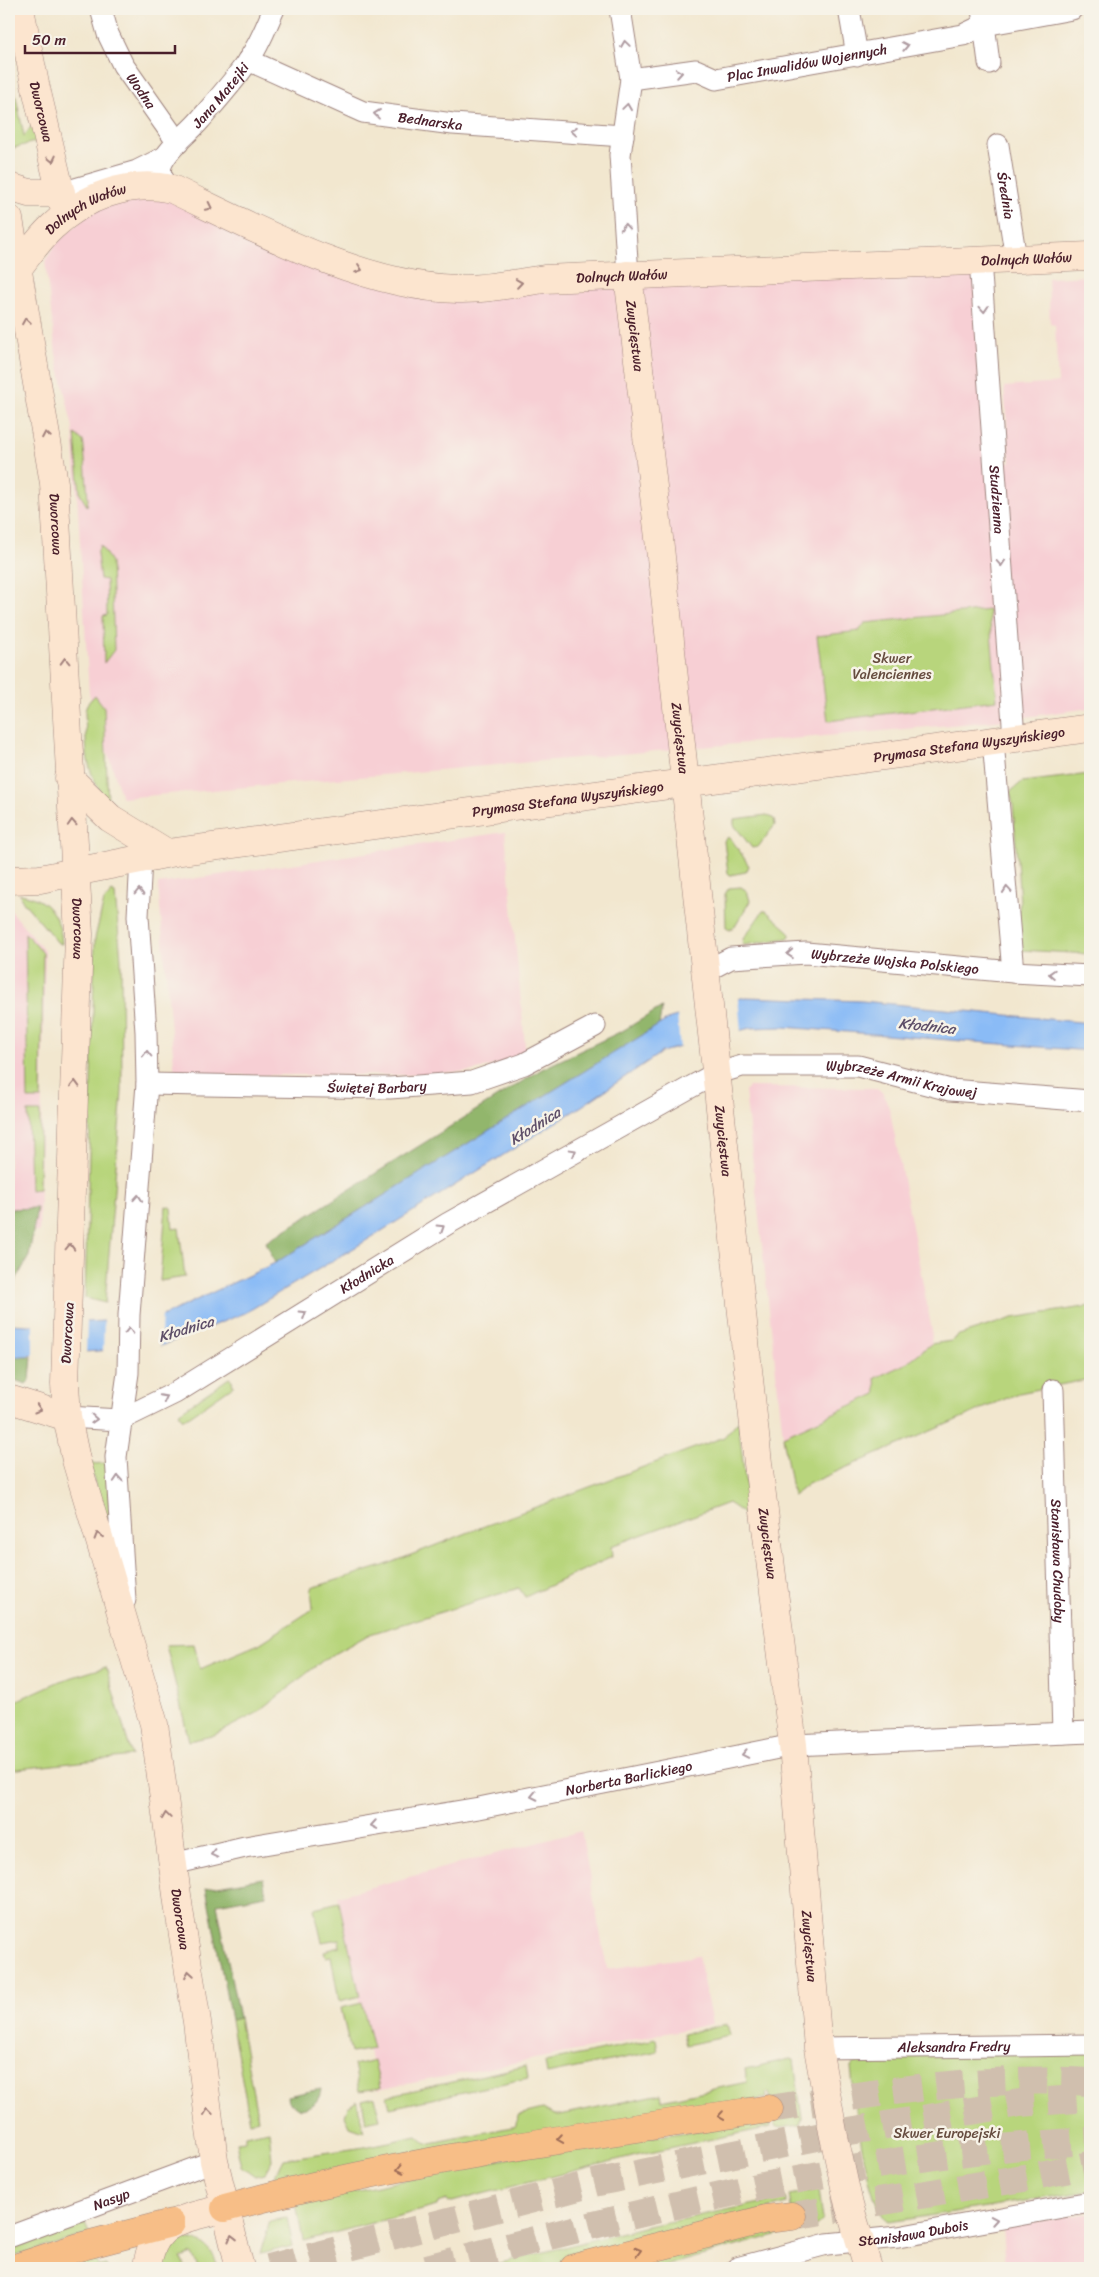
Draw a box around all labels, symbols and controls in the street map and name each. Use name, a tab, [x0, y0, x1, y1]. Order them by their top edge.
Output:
scale bar	[25, 22, 175, 54]
text: 50 m	[32, 27, 67, 53]
street label: Plac Inwalidów Wojennych	[725, 37, 889, 90]
one-way arrow	[620, 39, 631, 47]
one-way arrow	[901, 41, 910, 51]
street label: Jana Matejki	[185, 56, 257, 135]
street label: Wodna	[119, 68, 163, 115]
one-way arrow	[675, 68, 683, 79]
street label: Dworcowa	[22, 79, 60, 145]
one-way arrow	[621, 103, 631, 111]
street label: Bednarska	[396, 105, 463, 138]
one-way arrow	[373, 109, 381, 120]
one-way arrow	[570, 126, 578, 137]
one-way arrow	[46, 155, 57, 164]
street label: Średnia	[989, 170, 1022, 221]
street label: Dolnych Wałów	[39, 176, 129, 241]
one-way arrow	[204, 201, 213, 211]
one-way arrow	[619, 222, 630, 230]
street label: Dolnych Wałów	[980, 245, 1073, 274]
street label: Dolnych Wałów	[576, 262, 668, 291]
one-way arrow	[354, 264, 363, 274]
one-way arrow	[515, 278, 523, 289]
street label: Zwycięstwa	[618, 298, 651, 374]
one-way arrow	[978, 305, 989, 313]
one-way arrow	[21, 317, 32, 325]
one-way arrow	[41, 430, 51, 439]
street label: Studzienna	[982, 464, 1011, 535]
street label: Dworcowa	[42, 493, 70, 556]
one-way arrow	[996, 559, 1007, 567]
park label: Skwer Valenciennes	[852, 646, 932, 687]
one-way arrow	[59, 657, 70, 665]
street label: Zwycięstwa	[664, 701, 696, 776]
street label: Prymasa Stefana Wyszyńskiego	[872, 720, 1067, 770]
street label: Prymasa Stefana Wyszyńskiego	[470, 774, 665, 825]
one-way arrow	[66, 819, 77, 827]
one-way arrow	[1002, 886, 1013, 894]
one-way arrow	[134, 888, 144, 896]
street label: Dworcowa	[64, 897, 91, 960]
street label: Wybrzeże Wojska Polskiego	[810, 942, 980, 982]
one-way arrow	[786, 948, 794, 959]
one-way arrow	[1047, 968, 1055, 979]
water label: Kłodnica	[897, 1010, 958, 1042]
one-way arrow	[141, 1050, 152, 1058]
street label: Wybrzeże Armii Krajowej	[826, 1054, 978, 1105]
street label: Świętej Barbary	[327, 1073, 428, 1101]
one-way arrow	[70, 1080, 80, 1088]
water label: Kłodnica	[504, 1099, 567, 1152]
street label: Zwycięstwa	[707, 1104, 739, 1179]
one-way arrow	[568, 1148, 577, 1158]
one-way arrow	[132, 1193, 143, 1201]
one-way arrow	[435, 1225, 444, 1235]
one-way arrow	[65, 1242, 75, 1250]
street label: Kłodnicka	[335, 1248, 399, 1301]
street label: Dworcowa	[53, 1302, 82, 1364]
water label: Kłodnica	[155, 1308, 218, 1350]
one-way arrow	[297, 1310, 306, 1320]
one-way arrow	[124, 1327, 134, 1335]
one-way arrow	[158, 1394, 167, 1404]
one-way arrow	[33, 1403, 41, 1413]
one-way arrow	[90, 1413, 98, 1424]
one-way arrow	[112, 1475, 123, 1483]
street label: Stanisława Chudoby	[1043, 1499, 1072, 1624]
street label: Zwycięstwa	[751, 1506, 784, 1582]
one-way arrow	[93, 1532, 103, 1540]
one-way arrow	[740, 1748, 749, 1759]
street label: Norberta Barlickiego	[563, 1753, 695, 1803]
one-way arrow	[529, 1790, 538, 1801]
one-way arrow	[161, 1812, 172, 1820]
one-way arrow	[370, 1820, 378, 1830]
one-way arrow	[210, 1848, 219, 1859]
street label: Dworcowa	[163, 1887, 197, 1952]
street label: Zwycięstwa	[794, 1909, 825, 1984]
one-way arrow	[185, 1970, 195, 1979]
street label: Aleksandra Fredry	[896, 2034, 1011, 2060]
one-way arrow	[203, 2108, 214, 2116]
one-way arrow	[717, 2110, 725, 2120]
park label: Skwer Europejski	[894, 2121, 1002, 2146]
one-way arrow	[556, 2133, 564, 2144]
one-way arrow	[396, 2163, 405, 2173]
street label: Nasyp	[89, 2181, 134, 2218]
street label: Stanisława Dubois	[857, 2212, 970, 2254]
one-way arrow	[989, 2215, 998, 2225]
one-way arrow	[228, 2235, 238, 2243]
one-way arrow	[634, 2246, 643, 2257]

